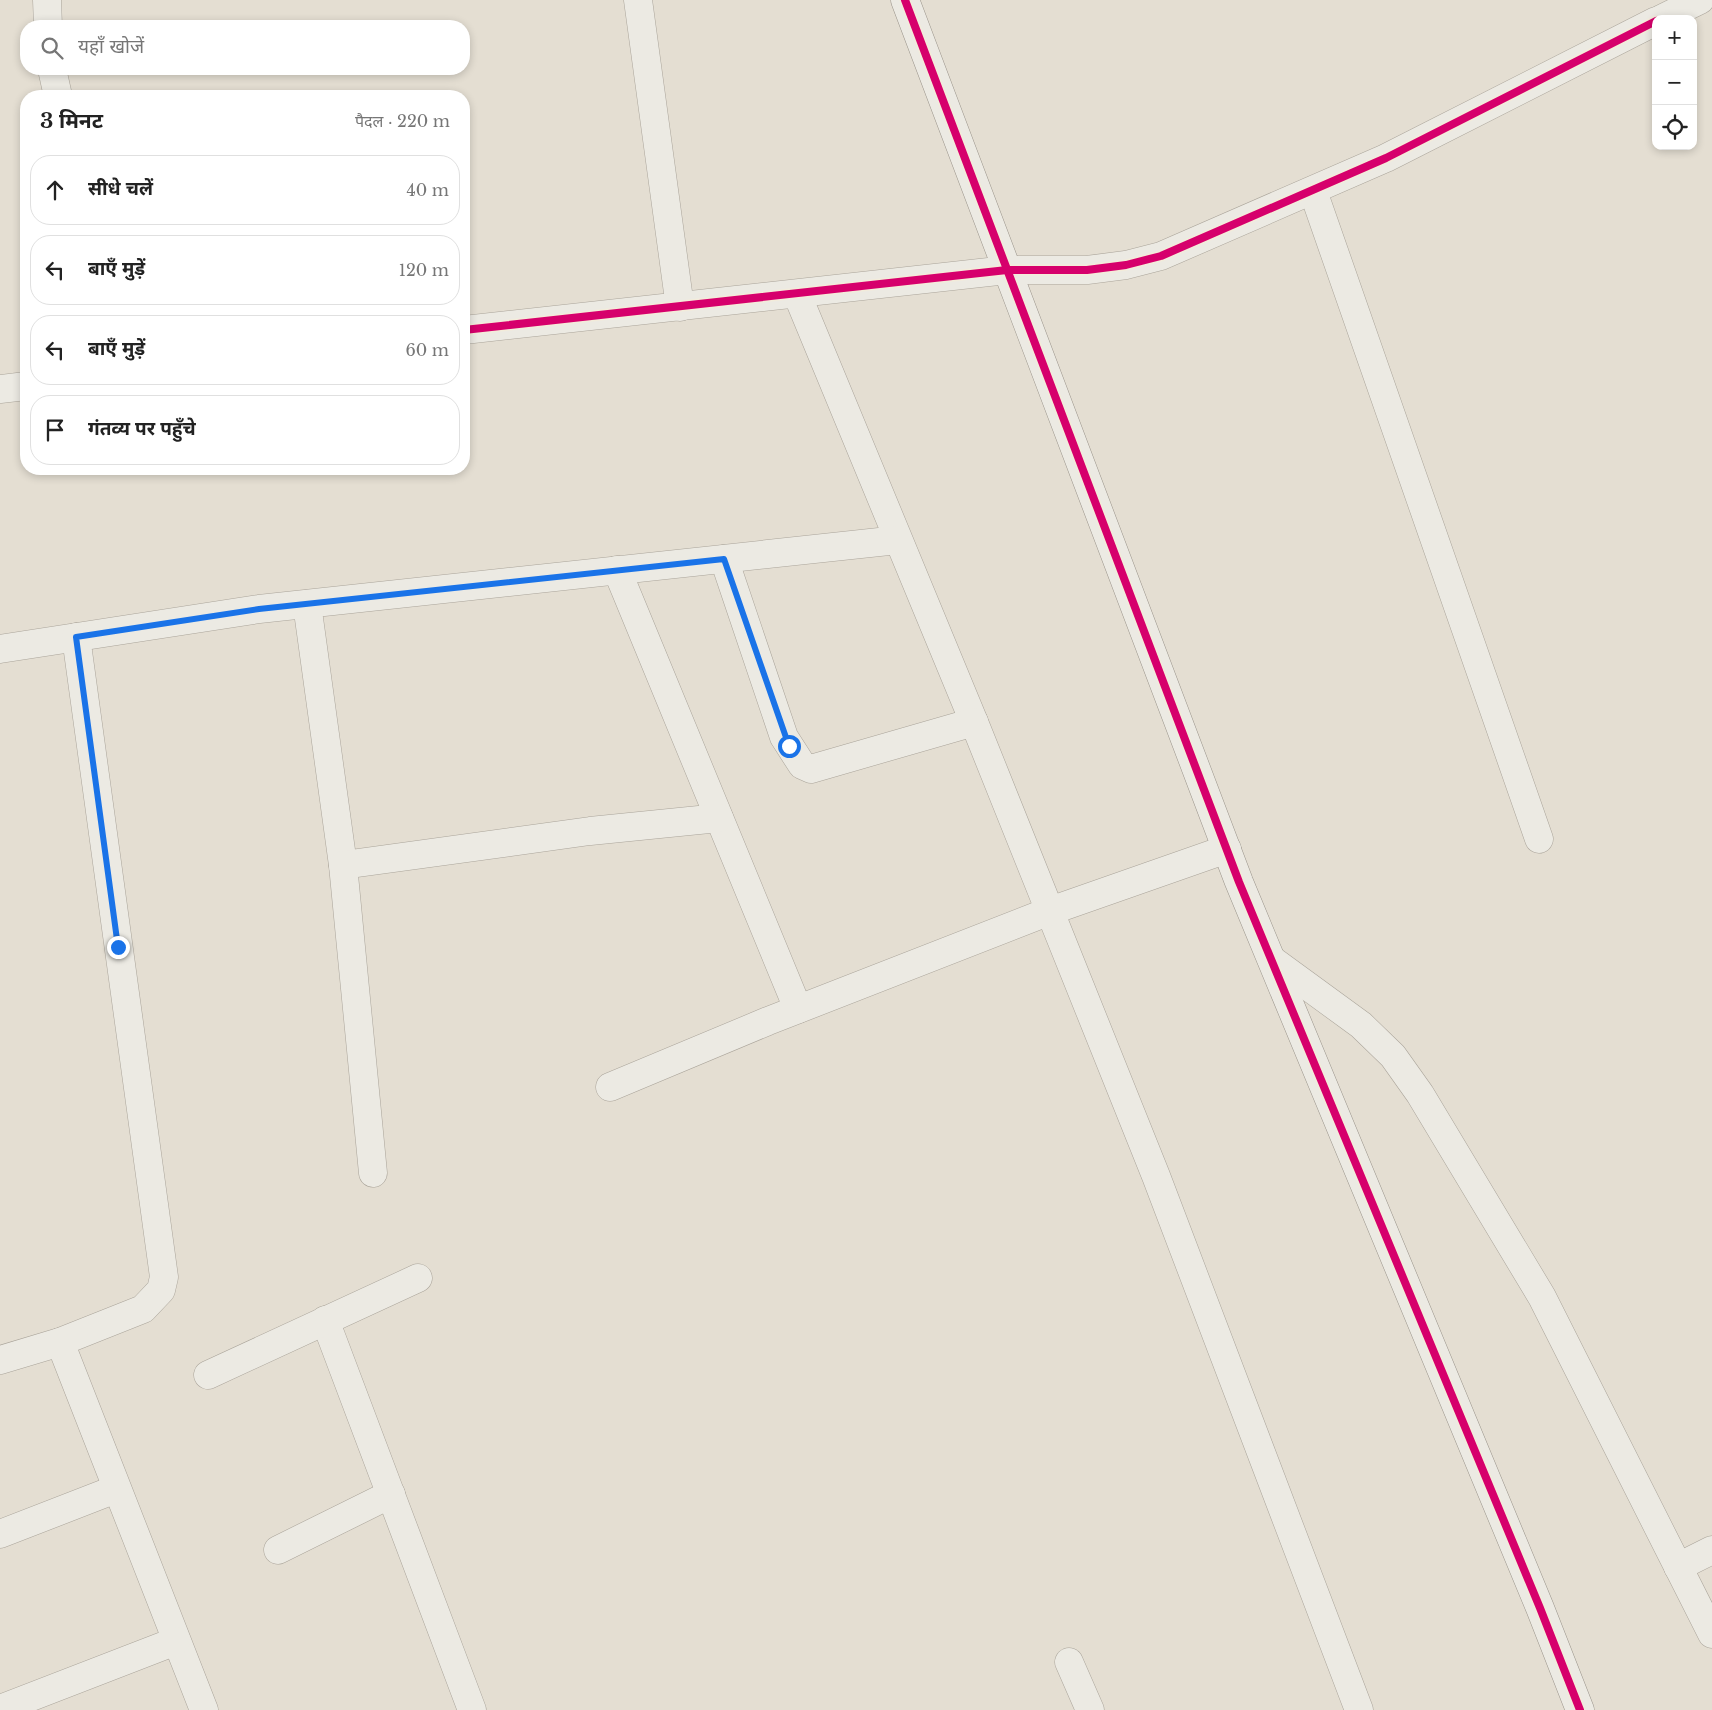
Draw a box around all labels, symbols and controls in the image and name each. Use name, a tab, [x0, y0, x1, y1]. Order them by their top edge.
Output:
map controls	[1652, 15, 1697, 150]
button: +	[1652, 15, 1697, 60]
search box	[20, 20, 470, 75]
icon: search	[38, 34, 66, 62]
text: यहाँ खोजें	[78, 35, 144, 58]
button: −	[1652, 60, 1697, 105]
button: locate	[1652, 105, 1697, 150]
text: 3 मिनट	[40, 108, 103, 134]
text: पैदल · 220 m	[355, 111, 450, 131]
icon: ahead	[41, 176, 69, 204]
text: सीधे चलें	[88, 177, 153, 200]
text: 40 m	[406, 180, 449, 200]
icon: left	[41, 256, 69, 284]
text: बाएँ मुड़ें	[88, 257, 145, 280]
text: 120 m	[399, 260, 449, 280]
icon: left	[41, 336, 69, 364]
text: बाएँ मुड़ें	[88, 337, 145, 360]
text: 60 m	[406, 340, 449, 360]
icon: arrive	[41, 416, 69, 444]
text: गंतव्य पर पहुँचे	[88, 417, 196, 440]
route start	[778, 735, 801, 758]
route end	[107, 936, 130, 959]

